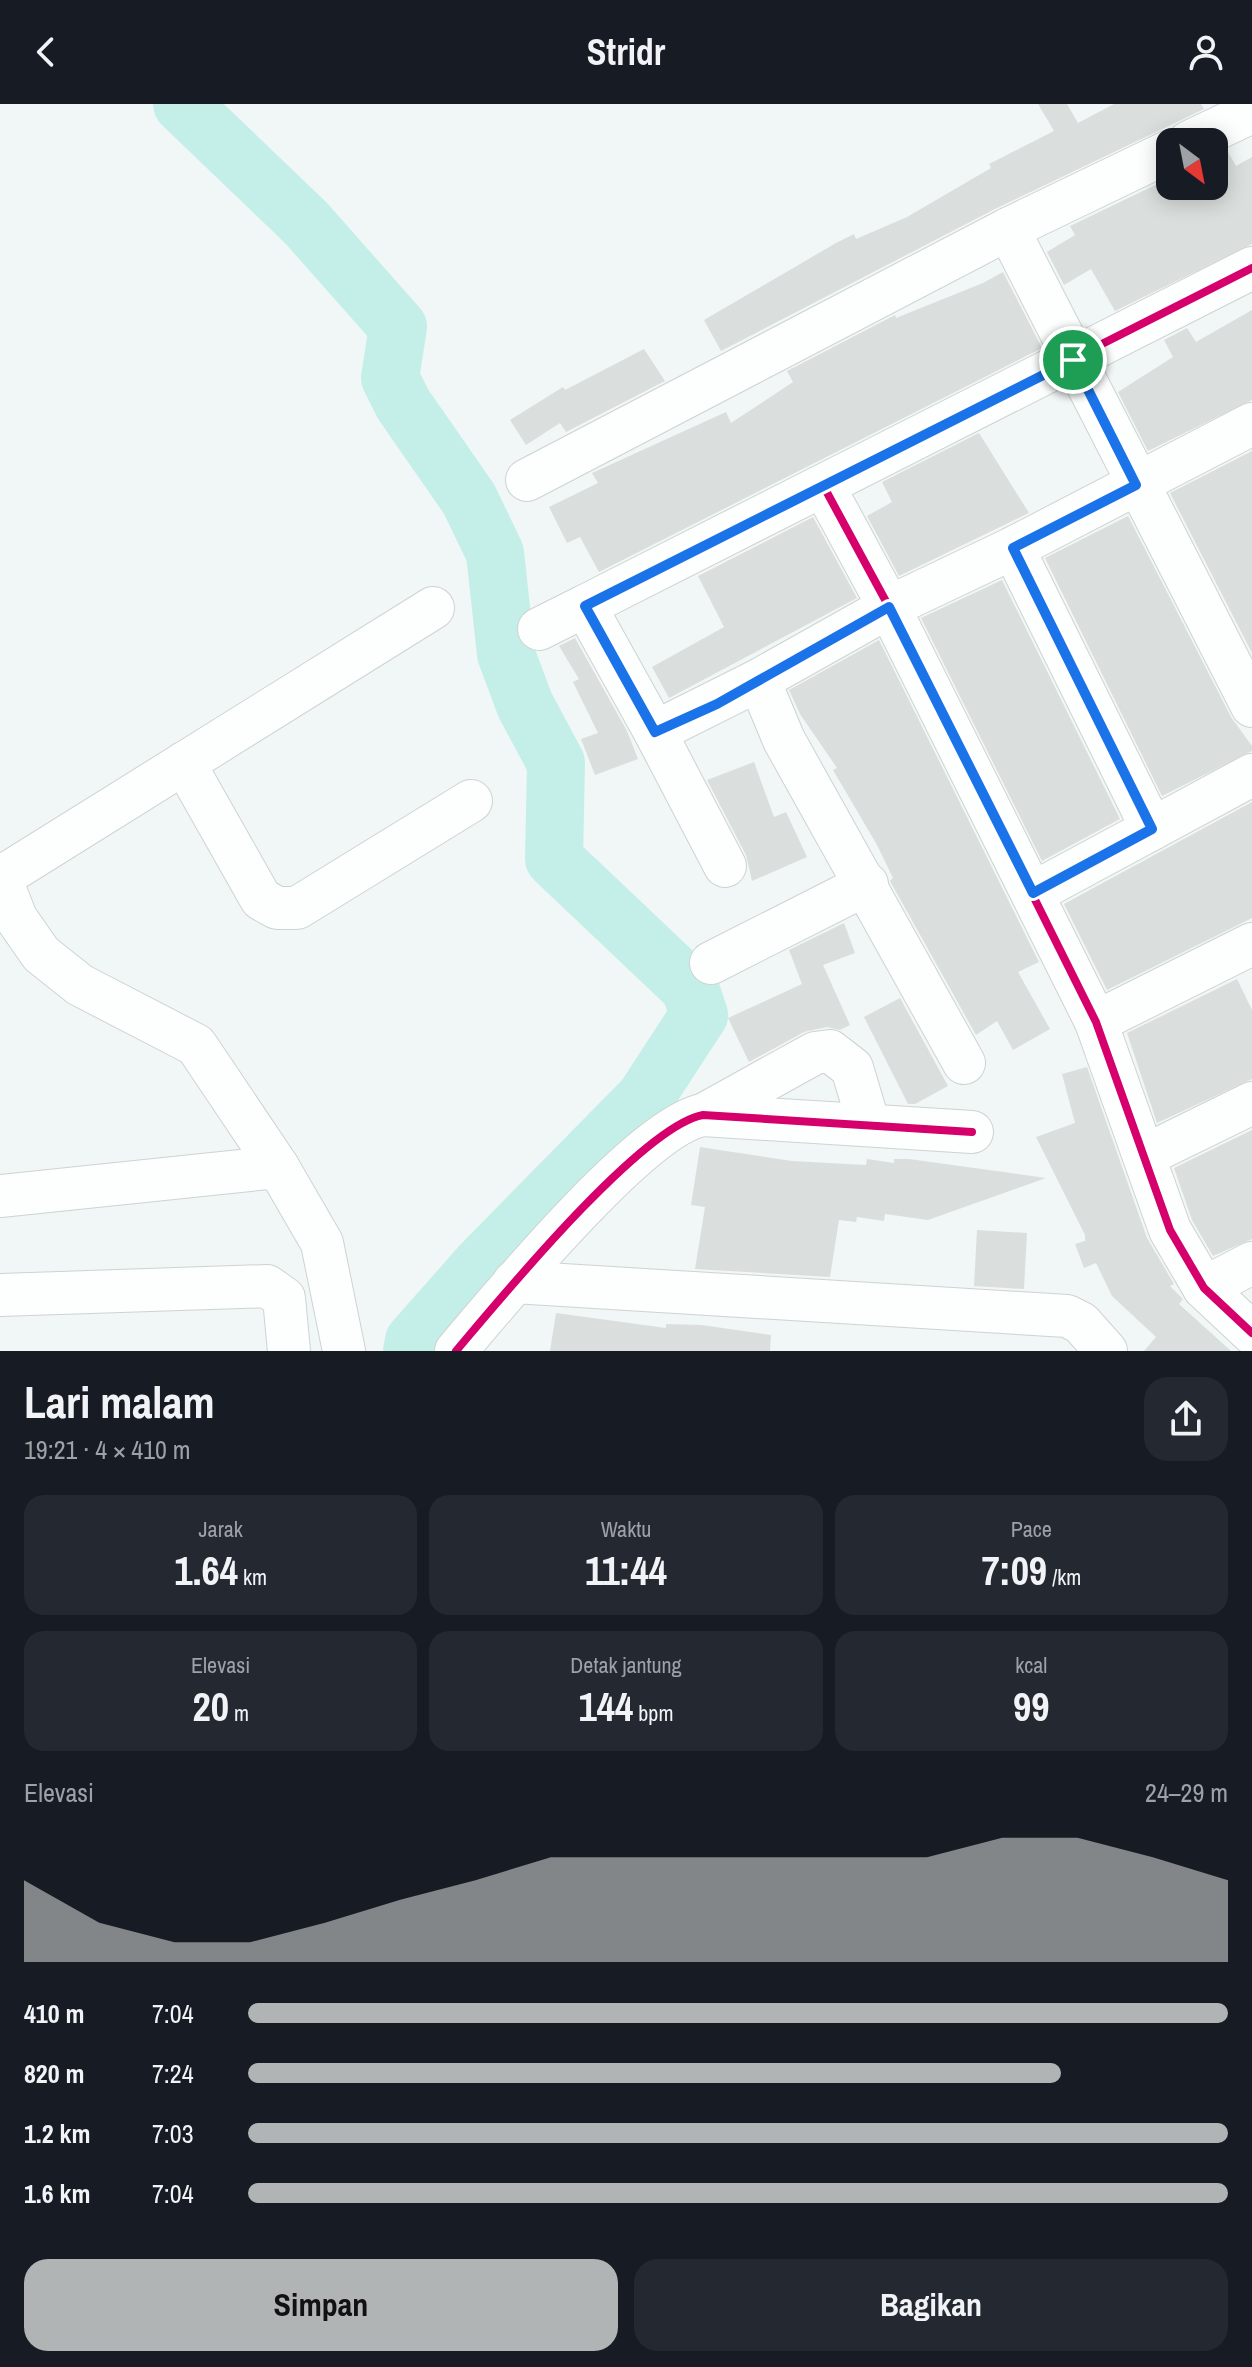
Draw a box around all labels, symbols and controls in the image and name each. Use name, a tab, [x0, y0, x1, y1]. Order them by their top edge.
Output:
text: Stridr	[587, 28, 665, 76]
icon: back	[24, 30, 68, 74]
icon: person	[1184, 30, 1228, 74]
north arrow	[1156, 128, 1228, 200]
map controls	[1156, 128, 1228, 200]
pin	[1039, 326, 1107, 394]
icon: arrive	[1051, 338, 1095, 382]
text: Lari malam	[24, 1372, 215, 1432]
button: share	[1144, 1377, 1228, 1461]
text: 19:21 · 4 × 410 m	[24, 1432, 191, 1467]
text: Jarak	[199, 1514, 243, 1544]
text: Waktu	[601, 1514, 651, 1544]
text: Pace	[1011, 1514, 1052, 1544]
text: 1.64	[174, 1544, 238, 1597]
text: 11:44	[585, 1544, 667, 1597]
text: 7:09	[981, 1544, 1047, 1597]
text: km	[238, 1562, 267, 1592]
text: /km	[1047, 1562, 1081, 1592]
text: Elevasi	[191, 1650, 250, 1680]
text: Detak jantung	[570, 1650, 682, 1680]
text: kcal	[1015, 1650, 1047, 1680]
text: 20	[192, 1680, 229, 1733]
text: 144	[579, 1680, 633, 1733]
text: 99	[1013, 1680, 1050, 1733]
text: m	[229, 1698, 249, 1728]
text: bpm	[633, 1698, 673, 1728]
text: Elevasi	[24, 1775, 94, 1810]
text: 24–29 m	[1145, 1775, 1228, 1810]
text: 410 m	[24, 1996, 84, 2031]
text: 7:04	[152, 1996, 194, 2031]
text: 820 m	[24, 2056, 84, 2091]
text: 7:24	[152, 2056, 194, 2091]
text: 1.2 km	[24, 2116, 90, 2151]
text: 7:03	[152, 2116, 194, 2151]
text: 1.6 km	[24, 2176, 90, 2211]
text: 7:04	[152, 2176, 194, 2211]
button: Simpan	[24, 2259, 618, 2351]
button: Bagikan	[634, 2259, 1228, 2351]

